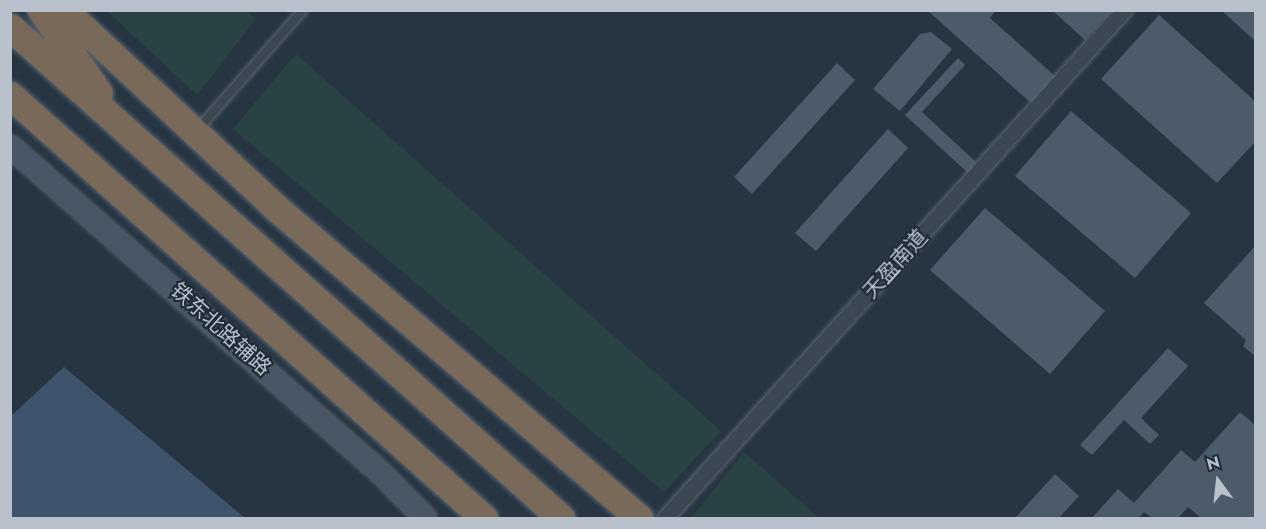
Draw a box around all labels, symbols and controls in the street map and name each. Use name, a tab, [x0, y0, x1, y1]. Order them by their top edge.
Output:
street label: 天盈南道	[858, 224, 932, 304]
street label: 铁东北路辅路	[166, 277, 276, 381]
text: N	[1204, 450, 1222, 476]
north arrow	[1188, 451, 1248, 511]

